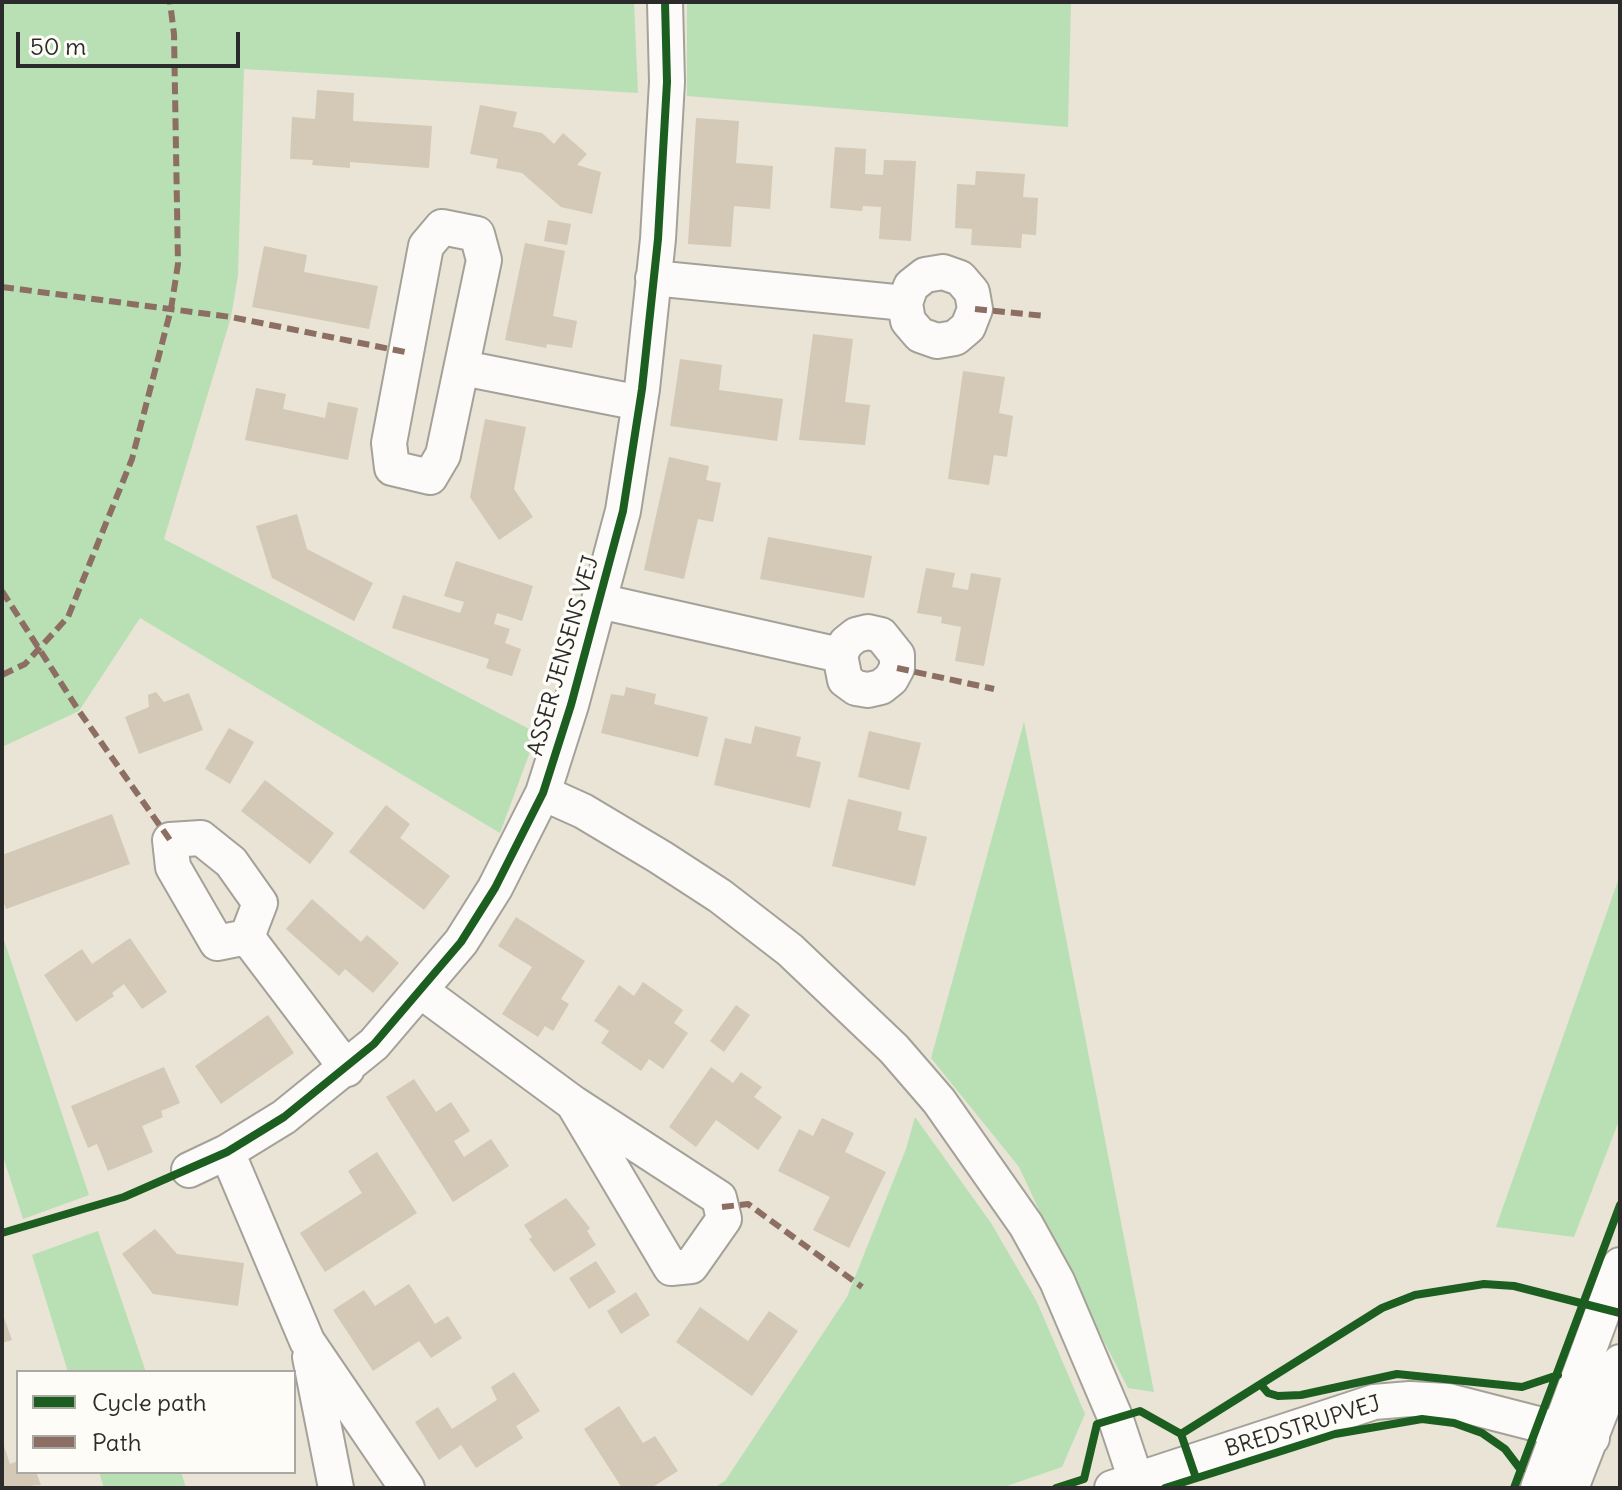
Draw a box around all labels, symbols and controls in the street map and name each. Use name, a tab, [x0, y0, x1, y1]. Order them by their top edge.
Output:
scale bar	[20, 16, 244, 66]
text: 50 m	[30, 31, 86, 61]
street label: ASSER JENSENS VEJ	[523, 553, 605, 759]
legend	[16, 1370, 296, 1474]
text: Cycle path	[92, 1387, 207, 1417]
street label: BREDSTRUPVEJ	[1222, 1391, 1384, 1463]
text: Path	[92, 1427, 142, 1457]

